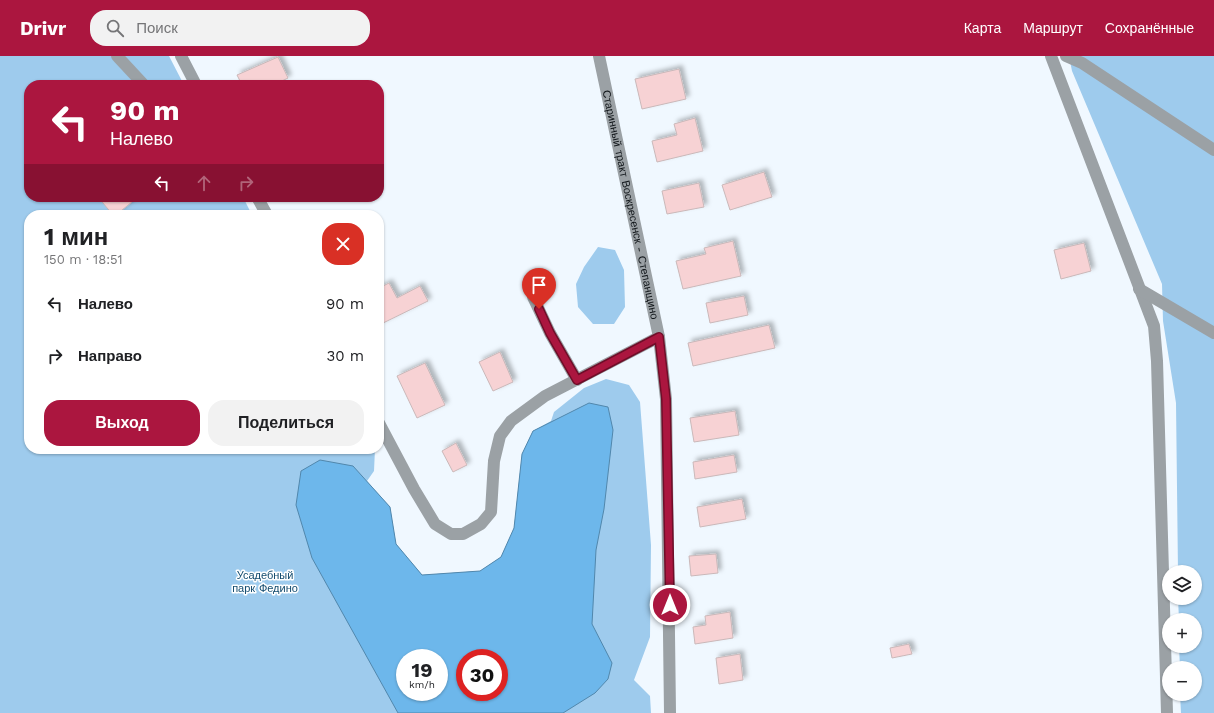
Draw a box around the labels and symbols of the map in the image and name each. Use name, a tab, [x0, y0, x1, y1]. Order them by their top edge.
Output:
street label: Старинный тракт Воскресенск - Степанщино	[599, 89, 661, 321]
pin	[522, 268, 556, 309]
park label: Усадебный парк Федино	[232, 569, 298, 595]
position arrow	[649, 584, 691, 626]
speed limit sign: 30	[456, 649, 508, 701]

